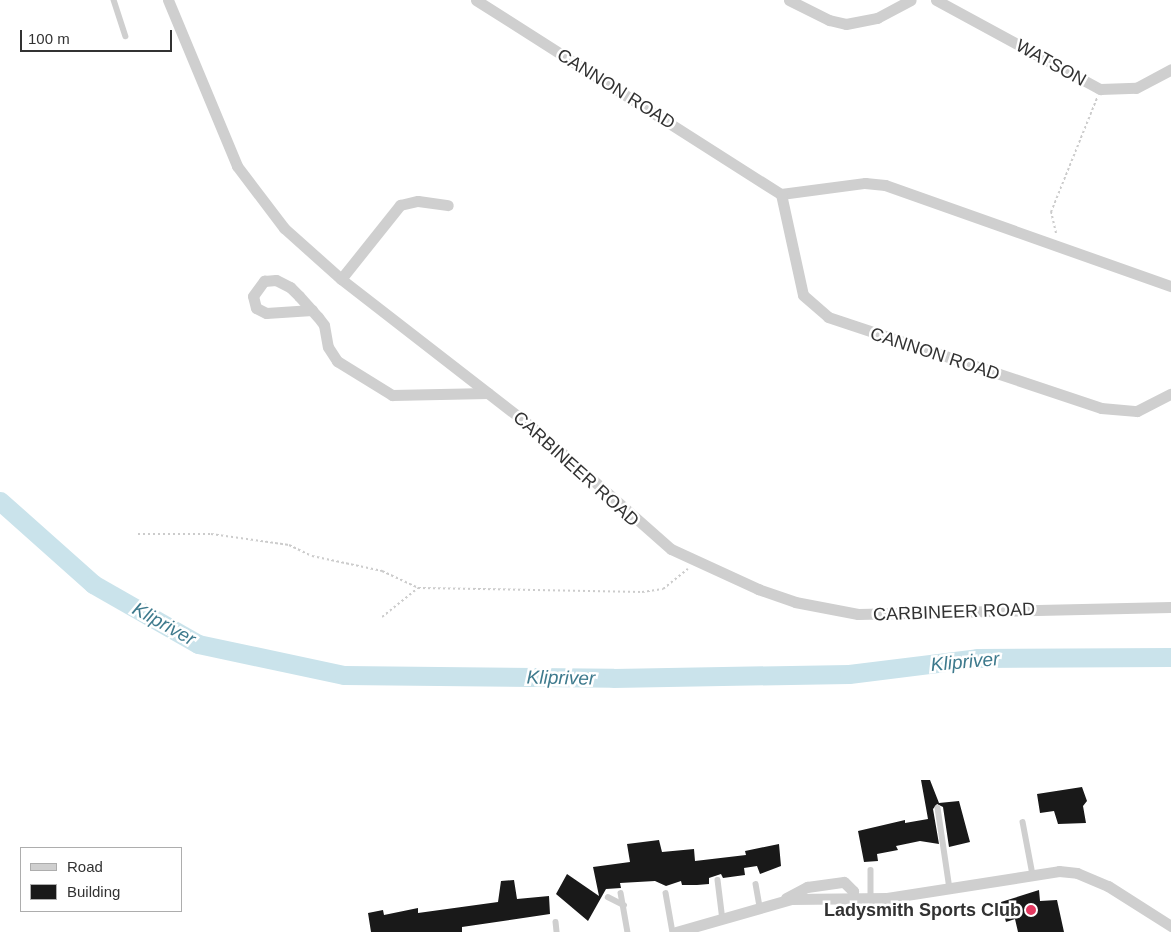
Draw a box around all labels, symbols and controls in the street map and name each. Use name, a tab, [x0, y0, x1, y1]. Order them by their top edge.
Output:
scale bar	[22, 20, 175, 52]
text: 100 m	[28, 30, 70, 47]
street label: WATSON	[1012, 35, 1090, 91]
street label: CANNON ROAD	[553, 44, 679, 134]
street label: CANNON ROAD	[867, 323, 1003, 385]
street label: CARBINEER ROAD	[509, 407, 643, 531]
water label: Klipriver	[128, 597, 200, 651]
street label: CARBINEER ROAD	[873, 598, 1035, 626]
water label: Klipriver	[930, 648, 1000, 676]
water label: Klipriver	[526, 666, 596, 690]
legend	[20, 847, 182, 912]
text: Road	[67, 858, 103, 875]
text: Building	[67, 883, 120, 900]
place label: Ladysmith Sports Club	[824, 899, 1021, 921]
marker: Ladysmith Sports Club	[1025, 904, 1037, 916]

